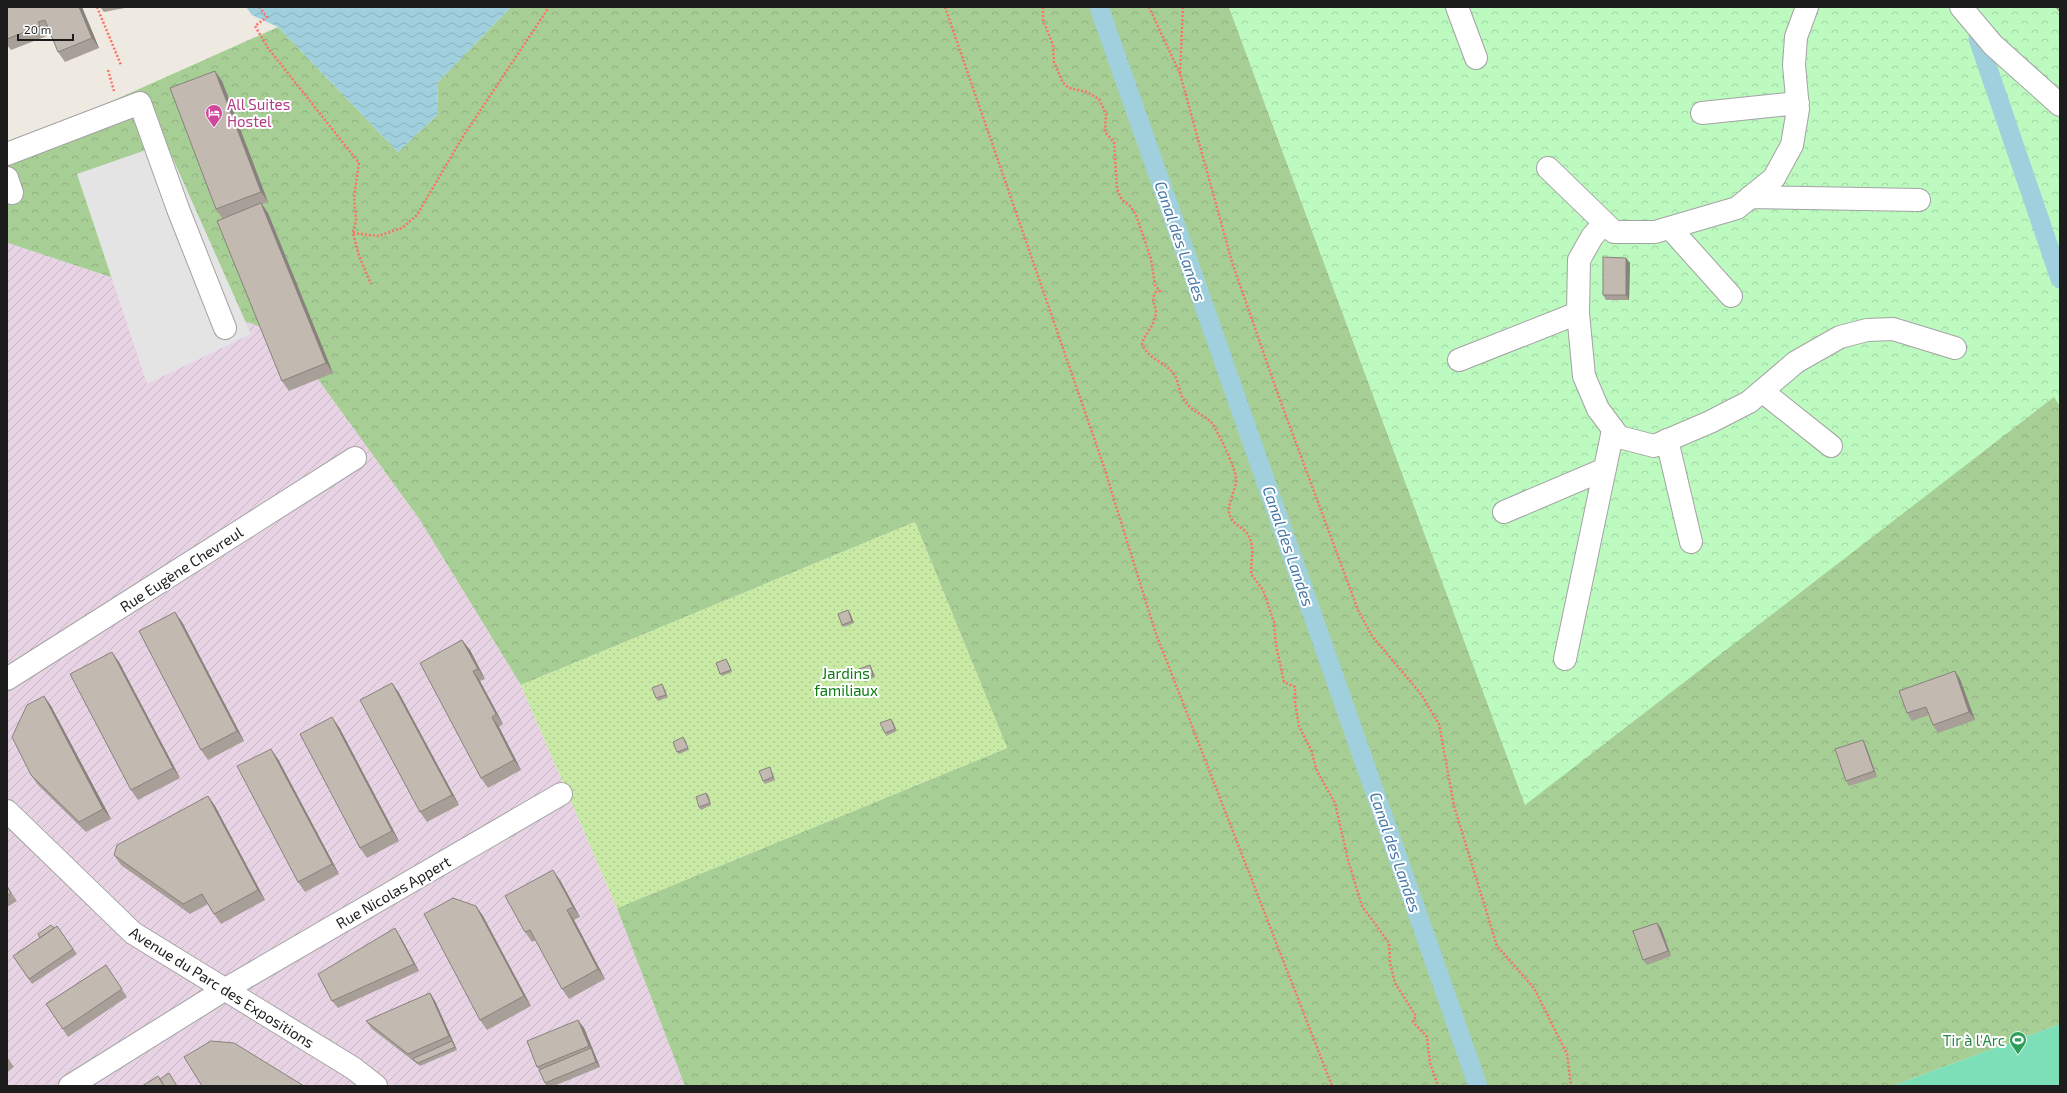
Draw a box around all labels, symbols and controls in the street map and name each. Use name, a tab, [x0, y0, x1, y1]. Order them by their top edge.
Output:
scale bar	[18, 16, 73, 42]
text: 20 m	[24, 22, 51, 36]
place label: All Suites Hostel	[227, 95, 290, 130]
hotel icon: All Suites Hostel	[204, 103, 224, 128]
water label: Canal des Landes	[1151, 178, 1211, 304]
water label: Canal des Landes	[1259, 483, 1319, 609]
street label: Rue Eugène Chevreul	[116, 522, 246, 615]
park label: Jardins familiaux	[814, 664, 878, 699]
water label: Canal des Landes	[1366, 789, 1426, 915]
street label: Rue Nicolas Appert	[333, 852, 454, 932]
street label: Avenue du Parc des Expositions	[126, 923, 318, 1051]
sports icon: Tir à l'Arc	[2008, 1030, 2028, 1055]
place label: Tir à l'Arc	[1943, 1031, 2005, 1049]

